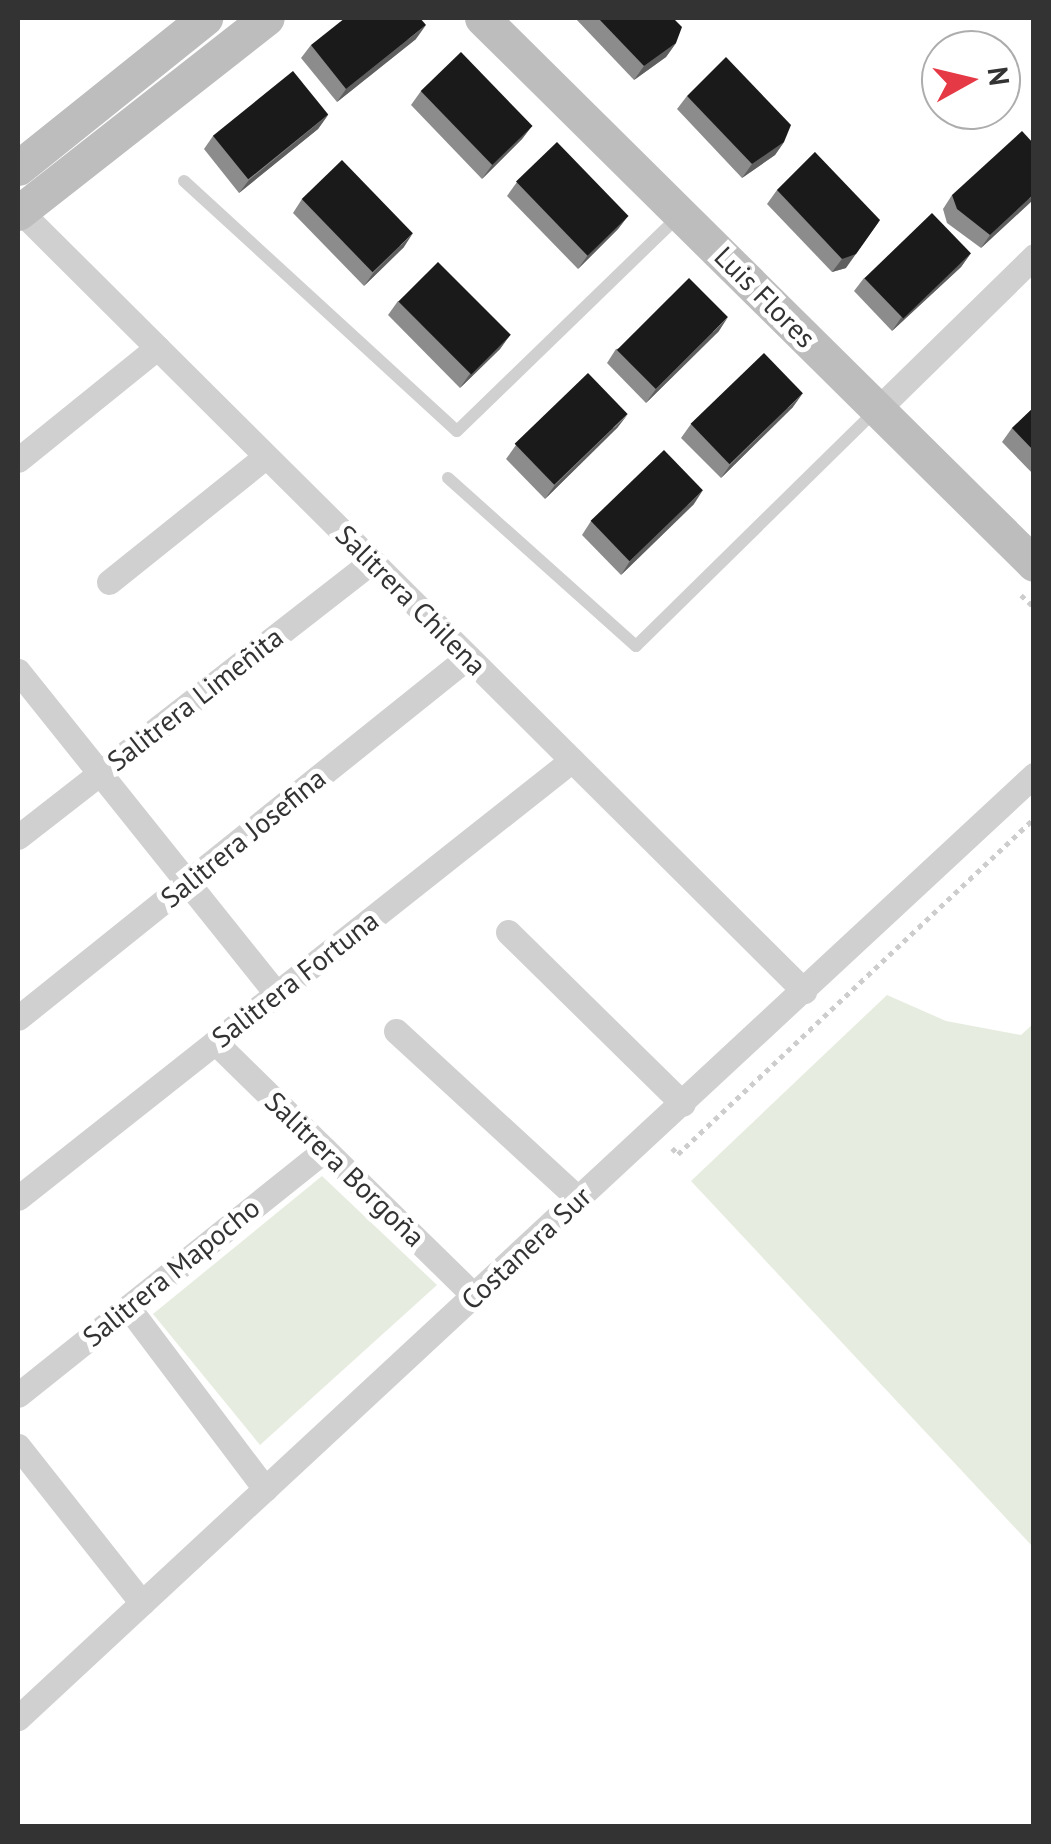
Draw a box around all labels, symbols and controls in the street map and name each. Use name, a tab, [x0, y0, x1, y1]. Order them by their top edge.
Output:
north arrow	[921, 30, 1021, 130]
text: N	[980, 64, 1019, 88]
street label: Luis Flores	[708, 240, 822, 354]
street label: Salitrera Chilena	[329, 518, 493, 682]
street label: Salitrera Limeñita	[100, 620, 290, 778]
street label: Salitrera Josefina	[154, 761, 332, 915]
street label: Salitrera Fortuna	[205, 904, 385, 1054]
street label: Salitrera Borgoña	[258, 1084, 432, 1254]
street label: Costanera Sur	[454, 1179, 598, 1317]
street label: Salitrera Mapocho	[76, 1190, 266, 1354]

